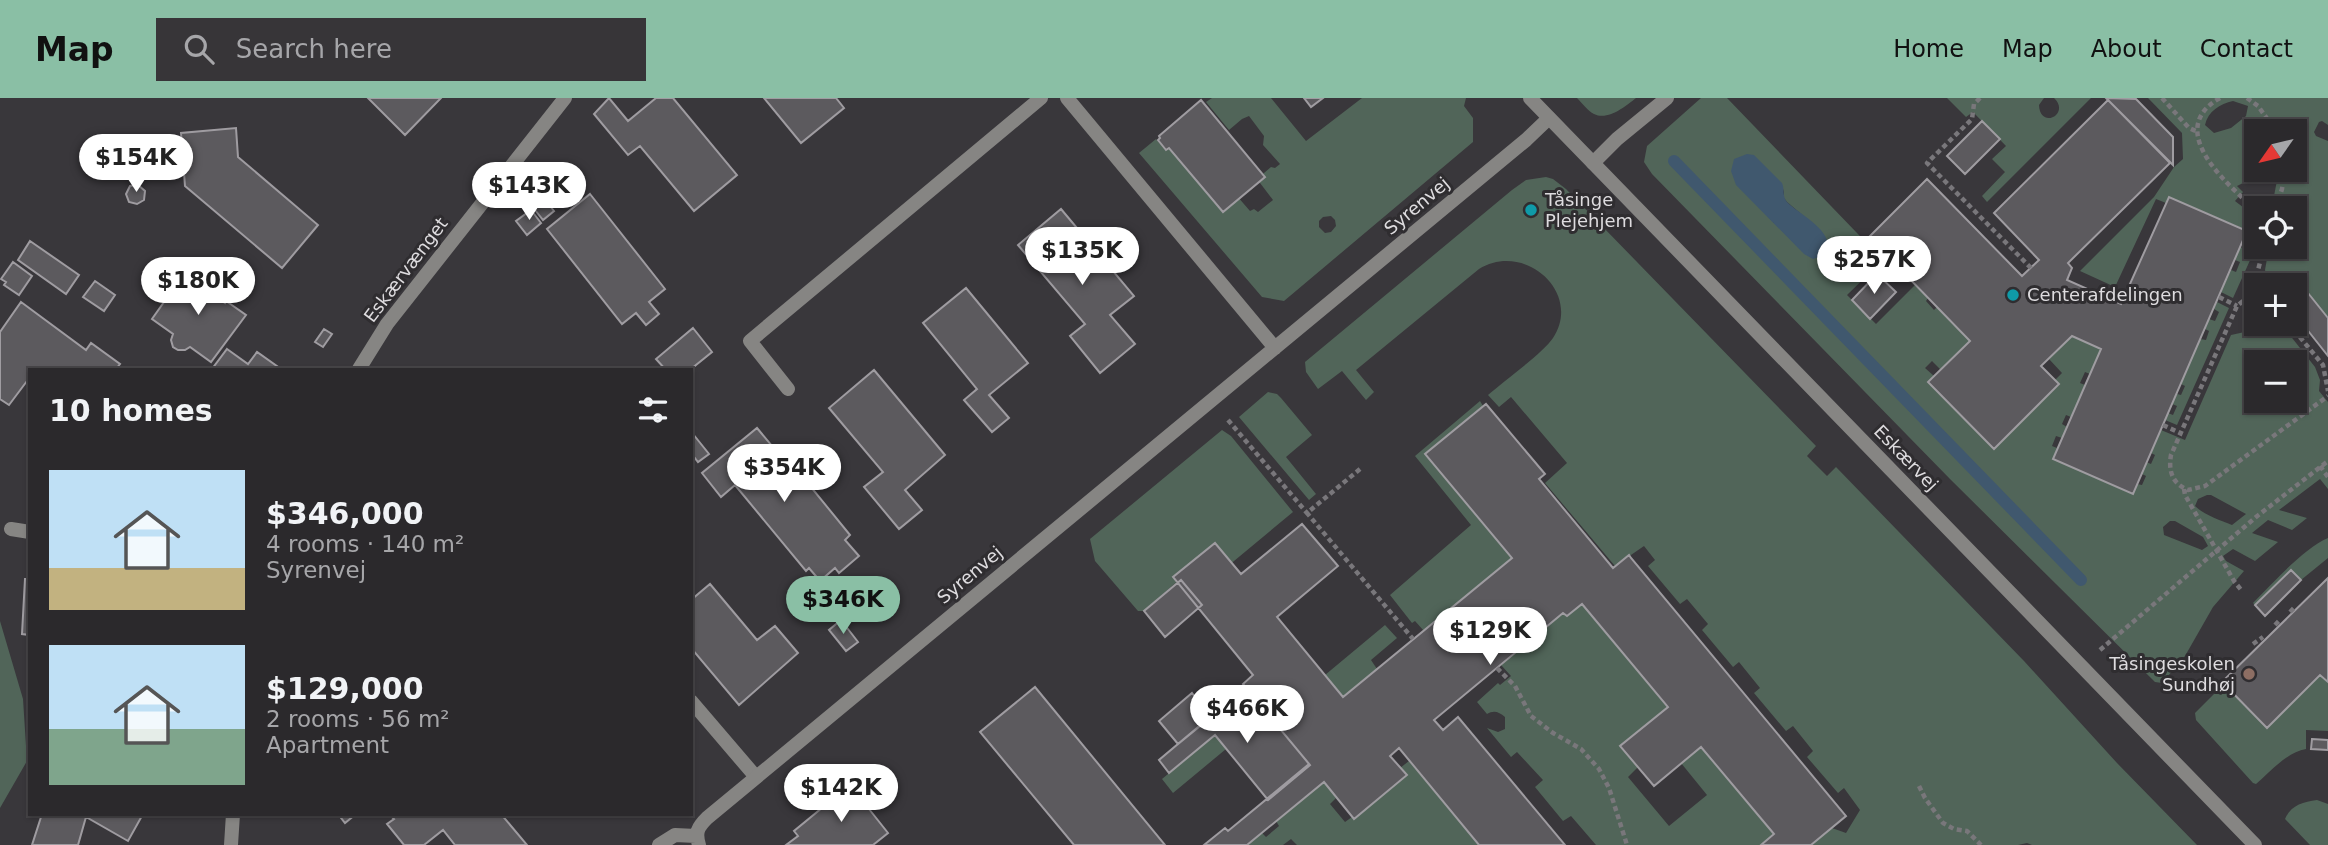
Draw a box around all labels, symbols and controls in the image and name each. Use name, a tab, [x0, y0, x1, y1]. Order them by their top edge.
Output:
search box	[156, 18, 646, 81]
text: Map	[35, 30, 114, 69]
icon: search	[180, 30, 218, 68]
text: Search here	[236, 34, 392, 64]
text: Home	[1893, 35, 1964, 63]
text: Map	[2002, 35, 2053, 63]
text: About	[2091, 35, 2162, 63]
text: Contact	[2200, 35, 2293, 63]
north arrow	[2244, 119, 2306, 182]
map controls	[2244, 119, 2307, 413]
pin: $154K	[87, 134, 185, 194]
text: $154K	[95, 144, 177, 170]
pin: $143K	[480, 162, 578, 222]
text: $143K	[488, 172, 570, 198]
street label: Syrenvej	[1380, 172, 1453, 239]
place label: Tåsinge Plejehjem	[1544, 189, 1633, 231]
button: locate	[2244, 196, 2307, 259]
marker: Tåsinge Plejehjem	[1523, 202, 1539, 218]
street label: Eskærvænget	[359, 213, 452, 326]
pin: $135K	[1033, 228, 1131, 287]
pin: $257K	[1825, 236, 1923, 296]
text: $135K	[1041, 237, 1123, 263]
text: $257K	[1833, 246, 1915, 272]
pin: $180K	[149, 258, 247, 317]
text: $180K	[157, 267, 239, 293]
button: +	[2244, 273, 2307, 336]
place label: Centerafdelingen	[2027, 284, 2183, 305]
marker: Centerafdelingen	[2005, 287, 2021, 303]
button: −	[2244, 350, 2307, 413]
icon: filters	[634, 391, 672, 429]
text: 10 homes	[49, 393, 213, 428]
street label: Eskærvej	[1870, 421, 1943, 495]
pin: $354K	[735, 444, 833, 504]
text: $354K	[743, 454, 825, 480]
text: $346,000	[266, 496, 424, 531]
icon: home	[105, 498, 189, 582]
text: 4 rooms · 140 m²	[266, 531, 464, 557]
street label: Syrenvej	[933, 541, 1006, 608]
text: Syrenvej	[266, 557, 366, 583]
pin: $346K	[794, 576, 892, 636]
text: $346K	[802, 586, 884, 612]
pin: $129K	[1441, 608, 1539, 667]
text: $129K	[1449, 617, 1531, 643]
place label: Tåsingeskolen Sundhøj	[2108, 653, 2235, 695]
marker: Tåsingeskolen Sundhøj	[2241, 666, 2257, 682]
text: $129,000	[266, 671, 424, 706]
icon: home	[105, 673, 189, 757]
pin: $466K	[1198, 686, 1296, 745]
text: $466K	[1206, 695, 1288, 721]
text: 2 rooms · 56 m²	[266, 706, 450, 732]
text: Apartment	[266, 732, 389, 758]
pin: $142K	[792, 764, 890, 824]
text: $142K	[800, 774, 882, 800]

